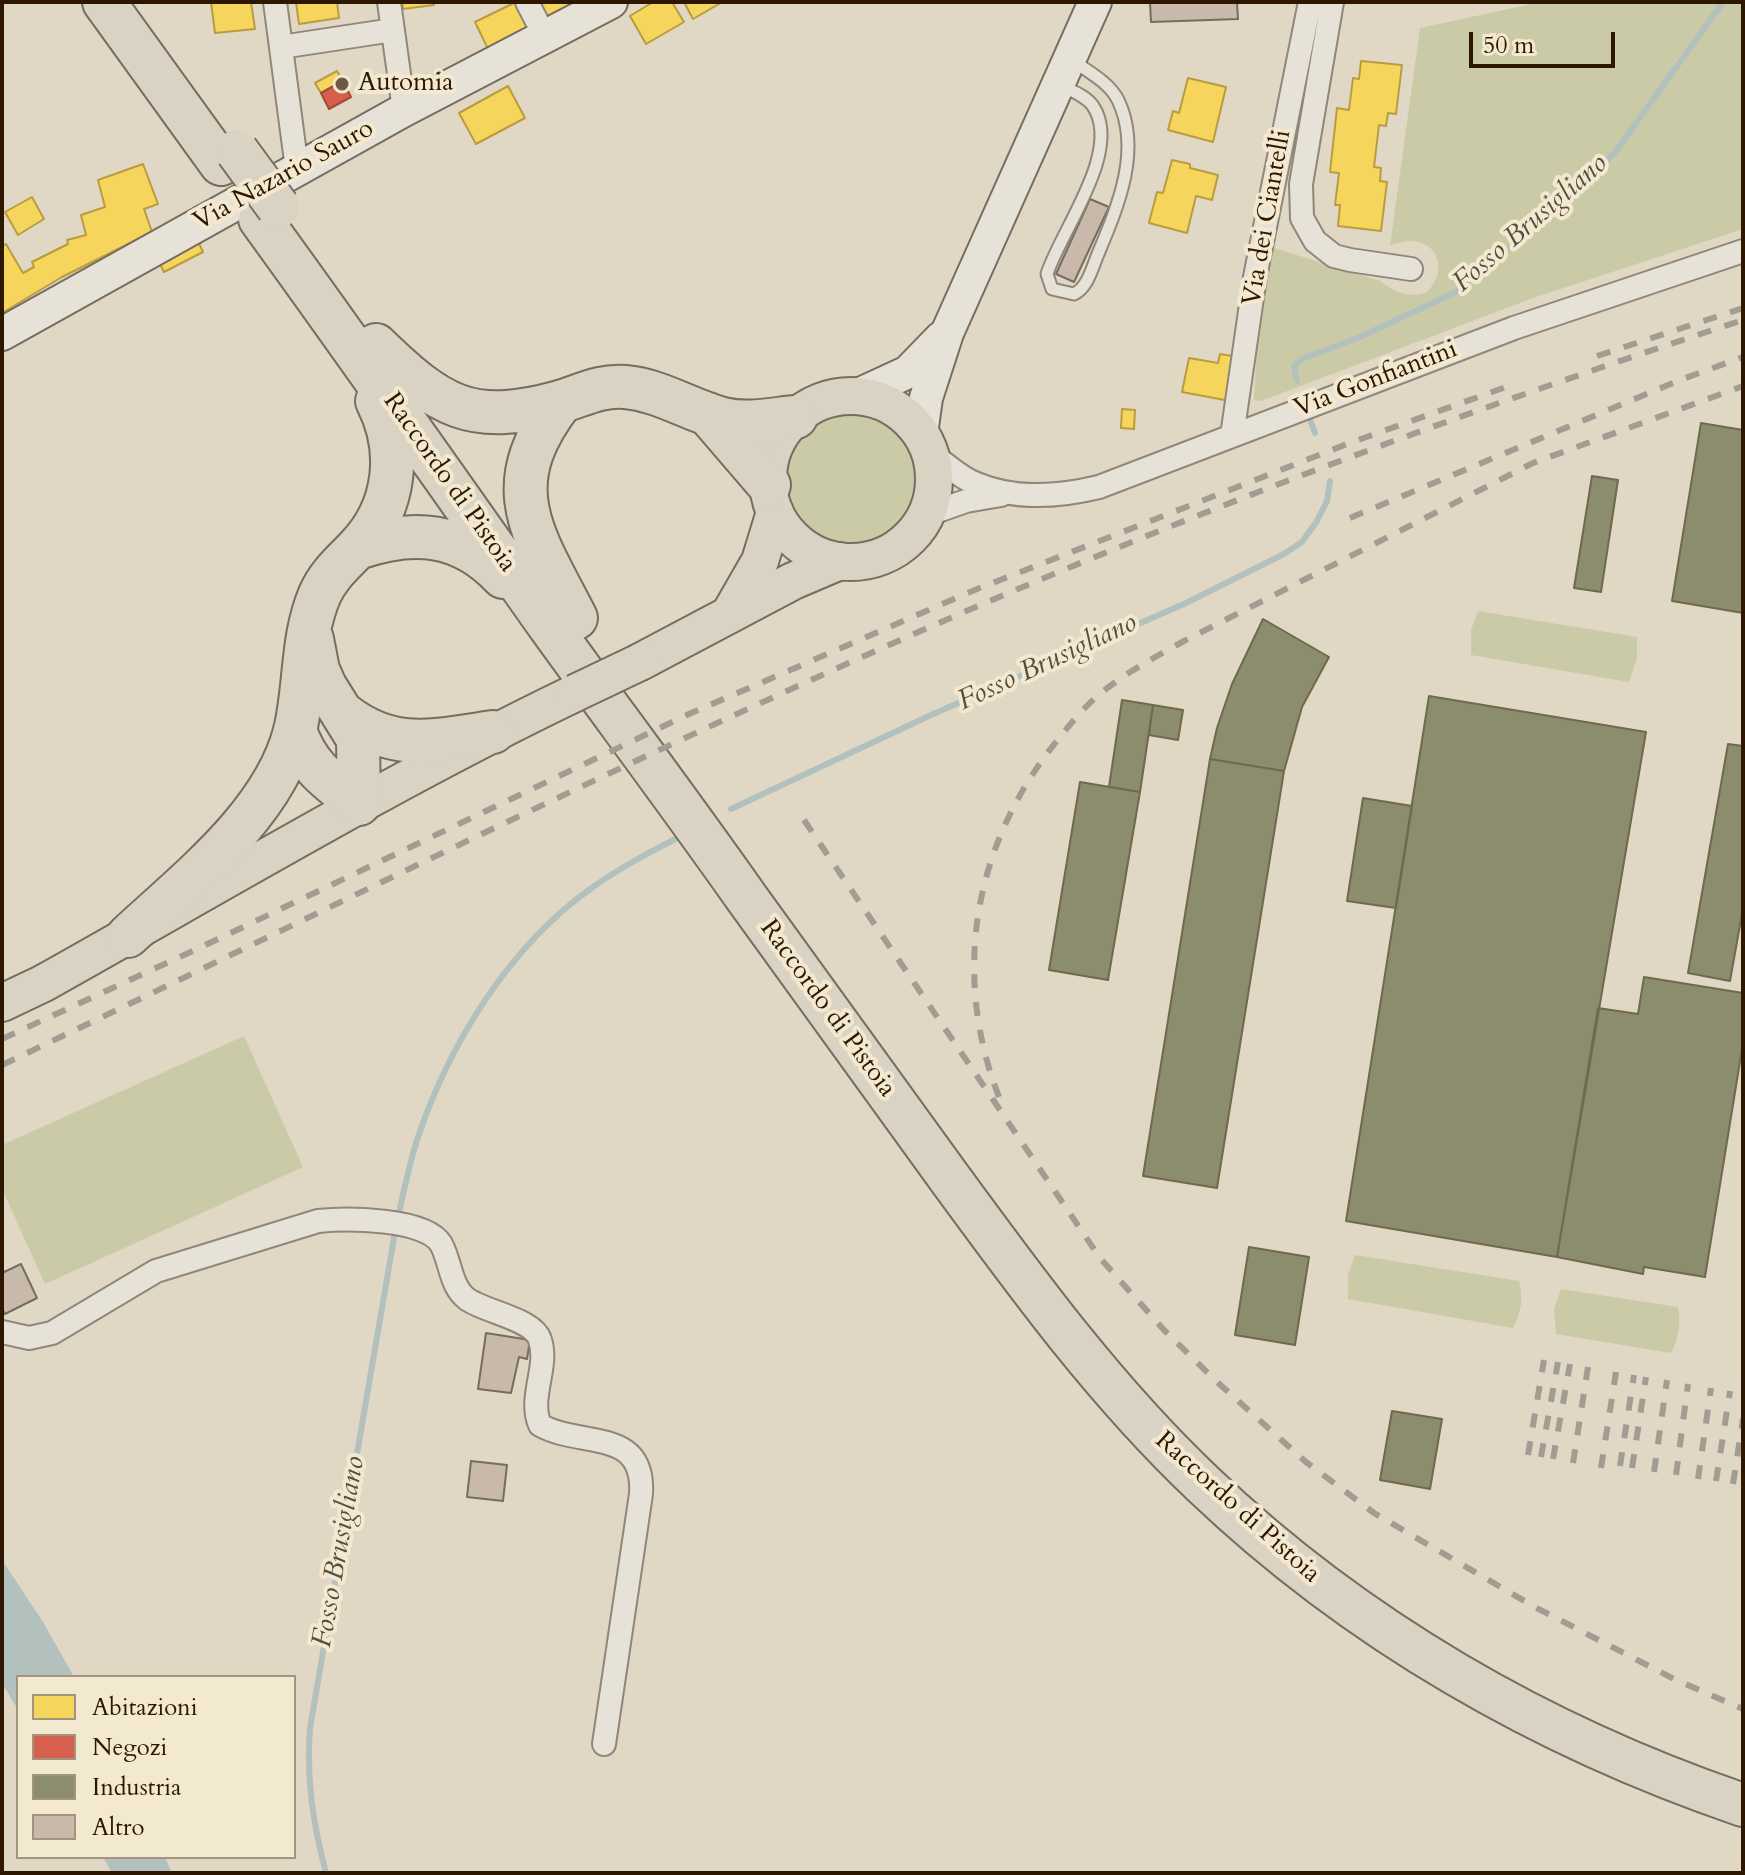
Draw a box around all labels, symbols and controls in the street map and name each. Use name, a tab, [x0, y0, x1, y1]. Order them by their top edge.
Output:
scale bar	[1473, 16, 1619, 66]
text: 50 m	[1483, 29, 1534, 62]
place label: Automia	[358, 68, 454, 100]
marker: Automia	[333, 75, 351, 93]
street label: Via Nazario Sauro	[189, 114, 379, 238]
street label: Via dei Ciantelli	[1237, 127, 1299, 309]
water label: Fosso Brusigliano	[1447, 148, 1615, 300]
street label: Via Gonfiantini	[1290, 335, 1462, 425]
street label: Raccordo di Pistoia	[376, 387, 522, 579]
water label: Fosso Brusigliano	[953, 607, 1143, 719]
street label: Raccordo di Pistoia	[752, 914, 902, 1104]
street label: Raccordo di Pistoia	[1148, 1426, 1326, 1590]
water label: Fosso Brusigliano	[307, 1454, 373, 1650]
legend	[16, 1675, 296, 1859]
text: Abitazioni	[92, 1691, 198, 1724]
text: Negozi	[92, 1731, 167, 1764]
text: Industria	[92, 1771, 181, 1804]
text: Altro	[92, 1811, 145, 1844]

